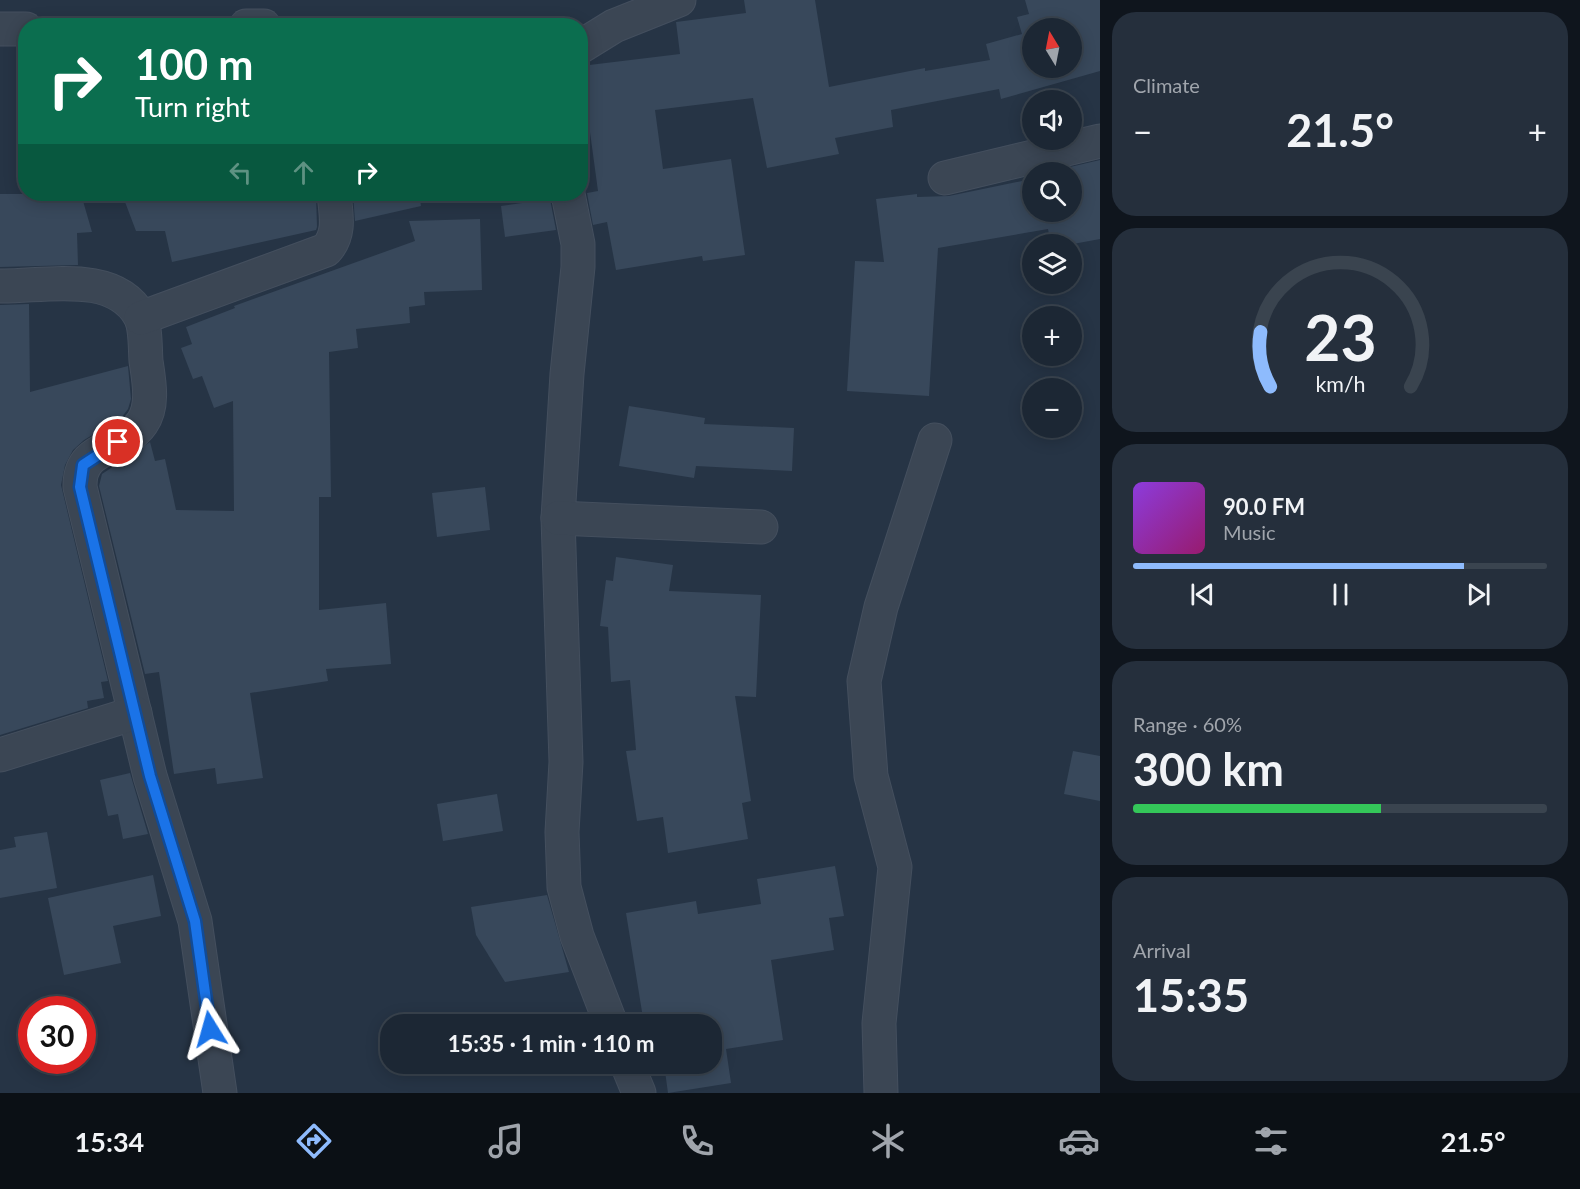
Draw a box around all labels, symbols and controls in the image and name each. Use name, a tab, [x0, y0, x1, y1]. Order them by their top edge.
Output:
north arrow	[1022, 18, 1082, 78]
map controls	[1022, 18, 1082, 438]
text: 100 m	[135, 39, 253, 89]
icon: right	[36, 42, 114, 120]
text: Climate	[1133, 73, 1200, 97]
text: Turn right	[135, 90, 250, 123]
button: sound	[1022, 90, 1082, 150]
text: 21.5°	[1286, 103, 1394, 157]
text: −	[1133, 111, 1152, 151]
text: +	[1528, 111, 1547, 151]
icon: left	[224, 156, 257, 189]
icon: ahead	[287, 156, 320, 189]
icon: right	[350, 156, 383, 189]
button: search	[1022, 162, 1082, 222]
button: layers	[1022, 234, 1082, 294]
text: 23	[1304, 299, 1376, 374]
button: +	[1022, 306, 1082, 366]
text: km/h	[1315, 372, 1365, 398]
button: −	[1022, 378, 1082, 438]
pin	[92, 416, 143, 467]
icon: arrive	[101, 425, 134, 458]
text: 90.0 FM	[1223, 493, 1305, 520]
text: Music	[1223, 520, 1276, 544]
icon: previous	[1186, 578, 1219, 611]
icon: pause	[1324, 578, 1357, 611]
icon: next	[1462, 578, 1495, 611]
text: Range · 60%	[1133, 712, 1242, 736]
text: 300 km	[1133, 742, 1284, 796]
text: Arrival	[1133, 938, 1191, 962]
text: 15:35	[1133, 968, 1249, 1022]
speed limit sign: 30	[18, 996, 96, 1074]
position arrow	[178, 997, 242, 1061]
text: 15:35 · 1 min · 110 m	[448, 1030, 654, 1057]
icon: directions	[293, 1120, 335, 1162]
icon: music	[485, 1120, 527, 1162]
icon: phone	[676, 1120, 718, 1162]
icon: climate	[867, 1120, 909, 1162]
icon: car	[1058, 1120, 1100, 1162]
icon: filters	[1250, 1120, 1292, 1162]
text: 15:34	[75, 1125, 144, 1158]
text: 21.5°	[1441, 1125, 1505, 1158]

